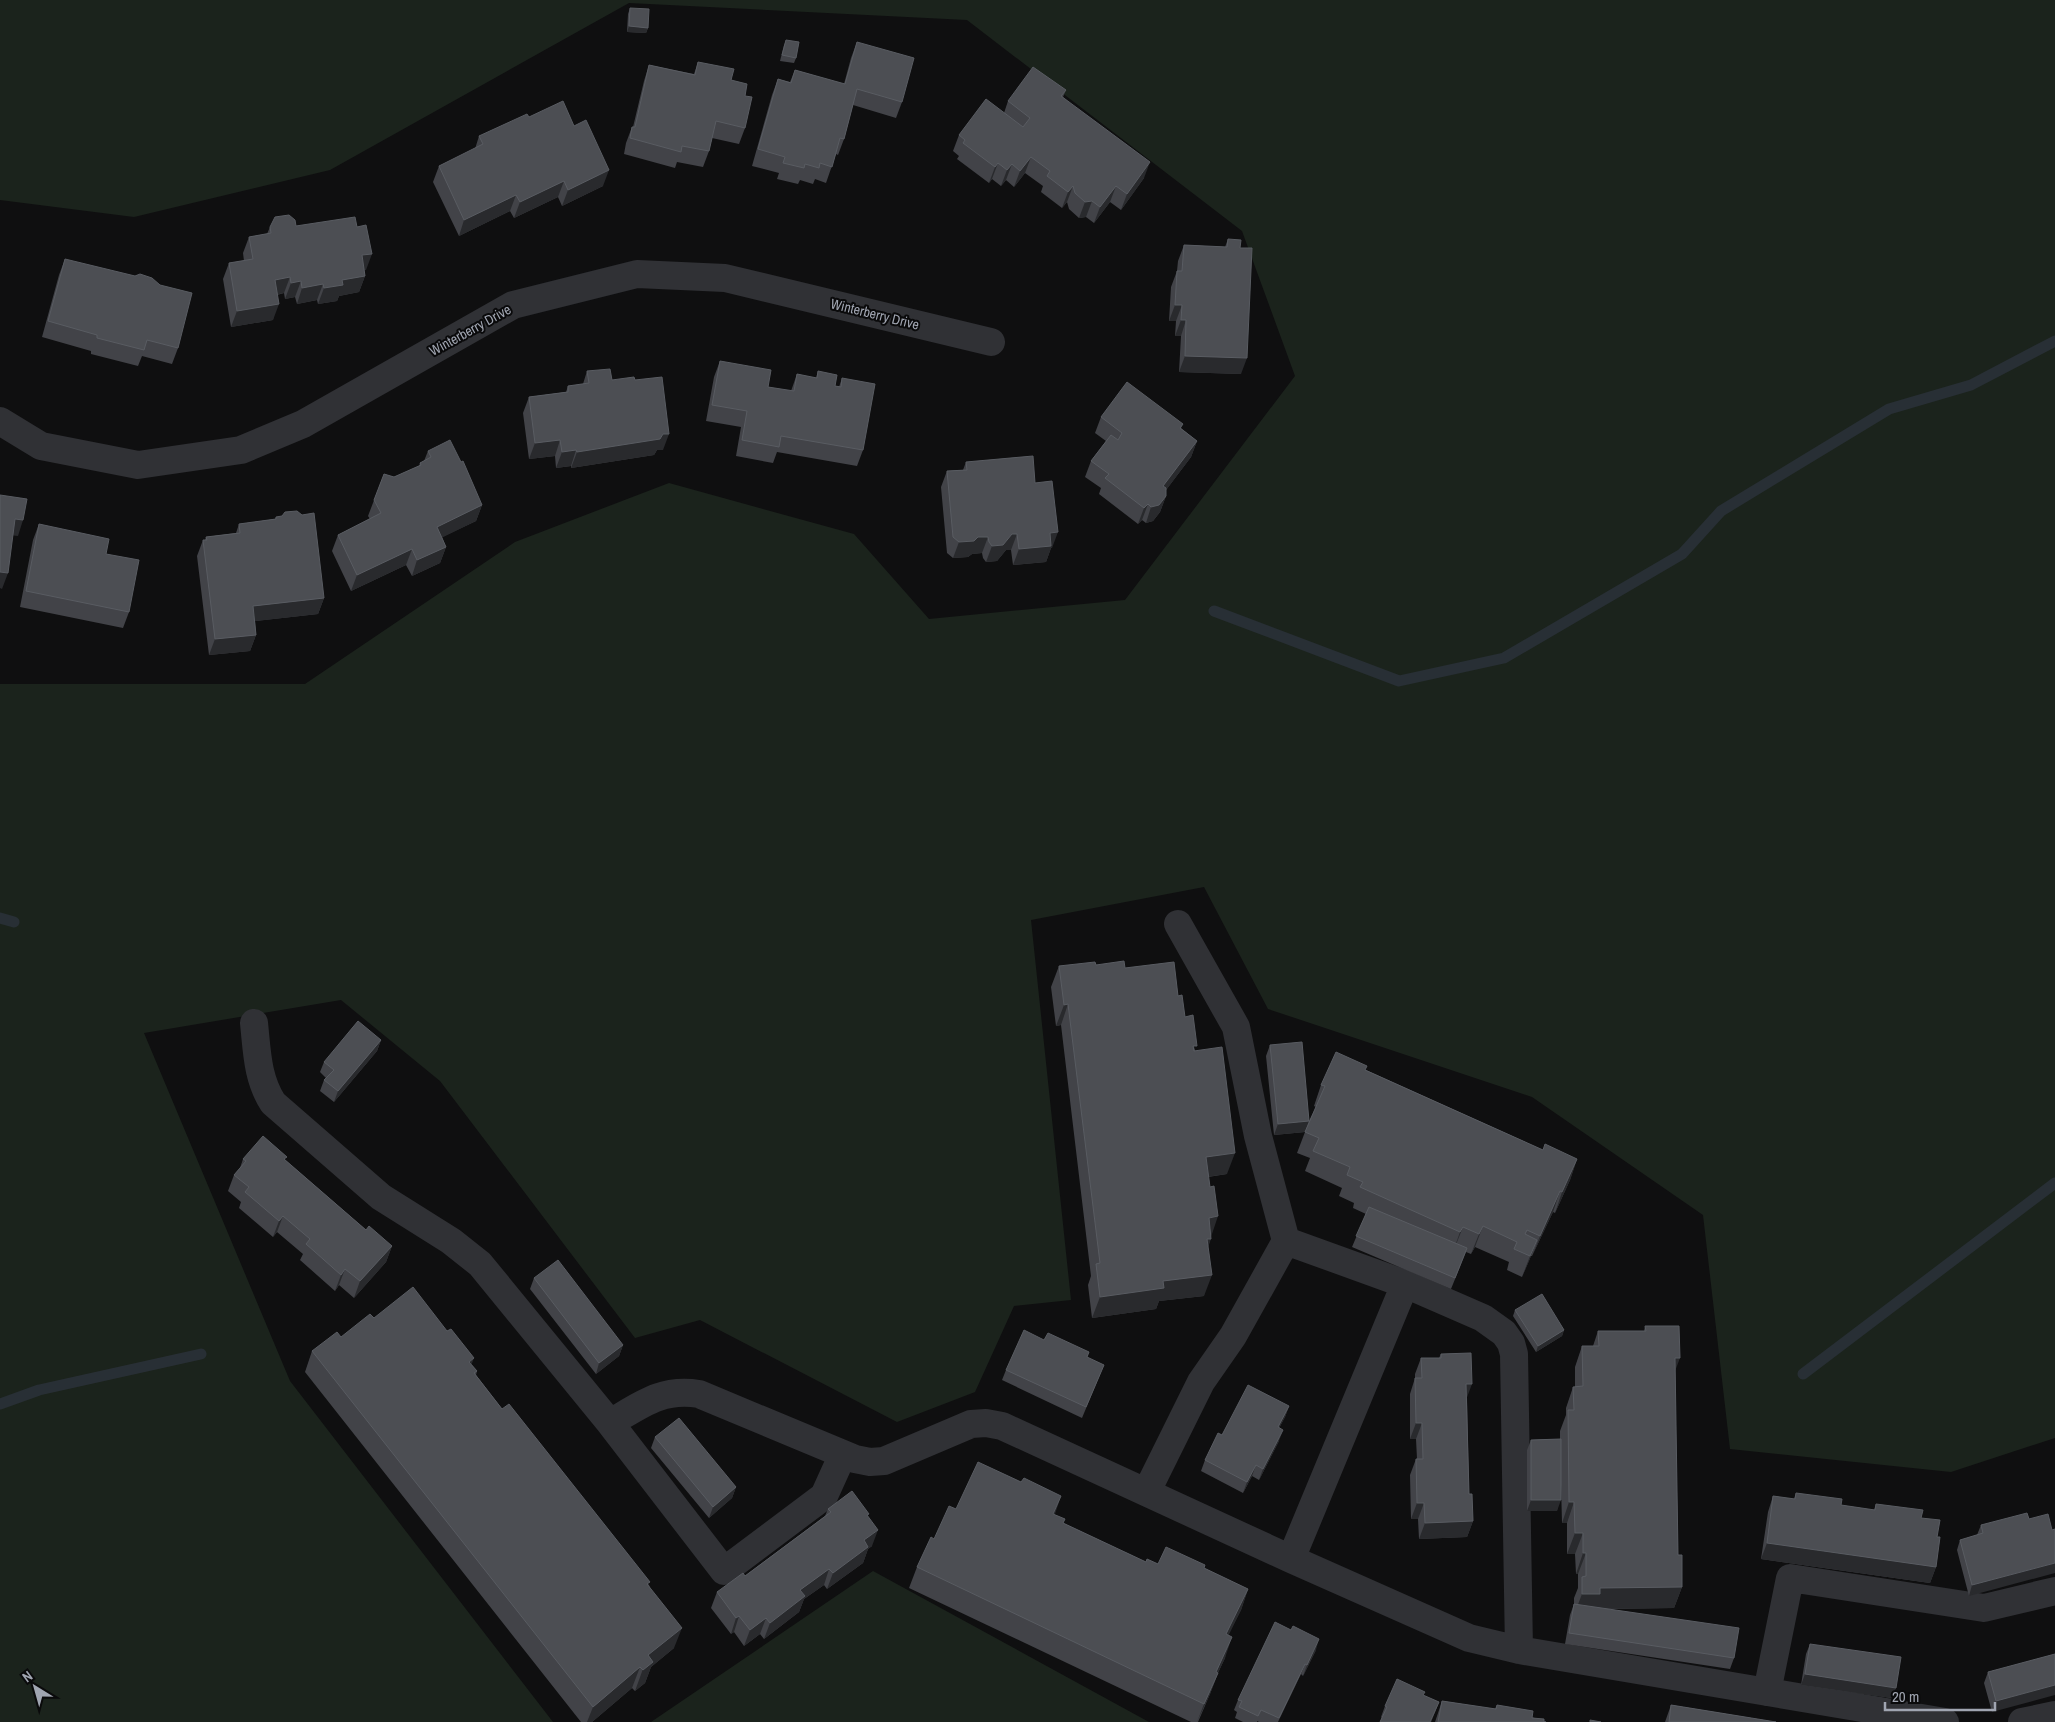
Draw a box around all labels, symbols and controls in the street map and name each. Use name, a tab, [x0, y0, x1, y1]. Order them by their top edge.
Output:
street label: Winterberry Drive	[829, 294, 921, 334]
street label: Winterberry Drive	[426, 300, 514, 360]
north arrow	[10, 1662, 60, 1712]
text: N	[18, 1667, 36, 1686]
scale bar	[1885, 1680, 1995, 1712]
text: 20 m	[1892, 1686, 1919, 1707]

